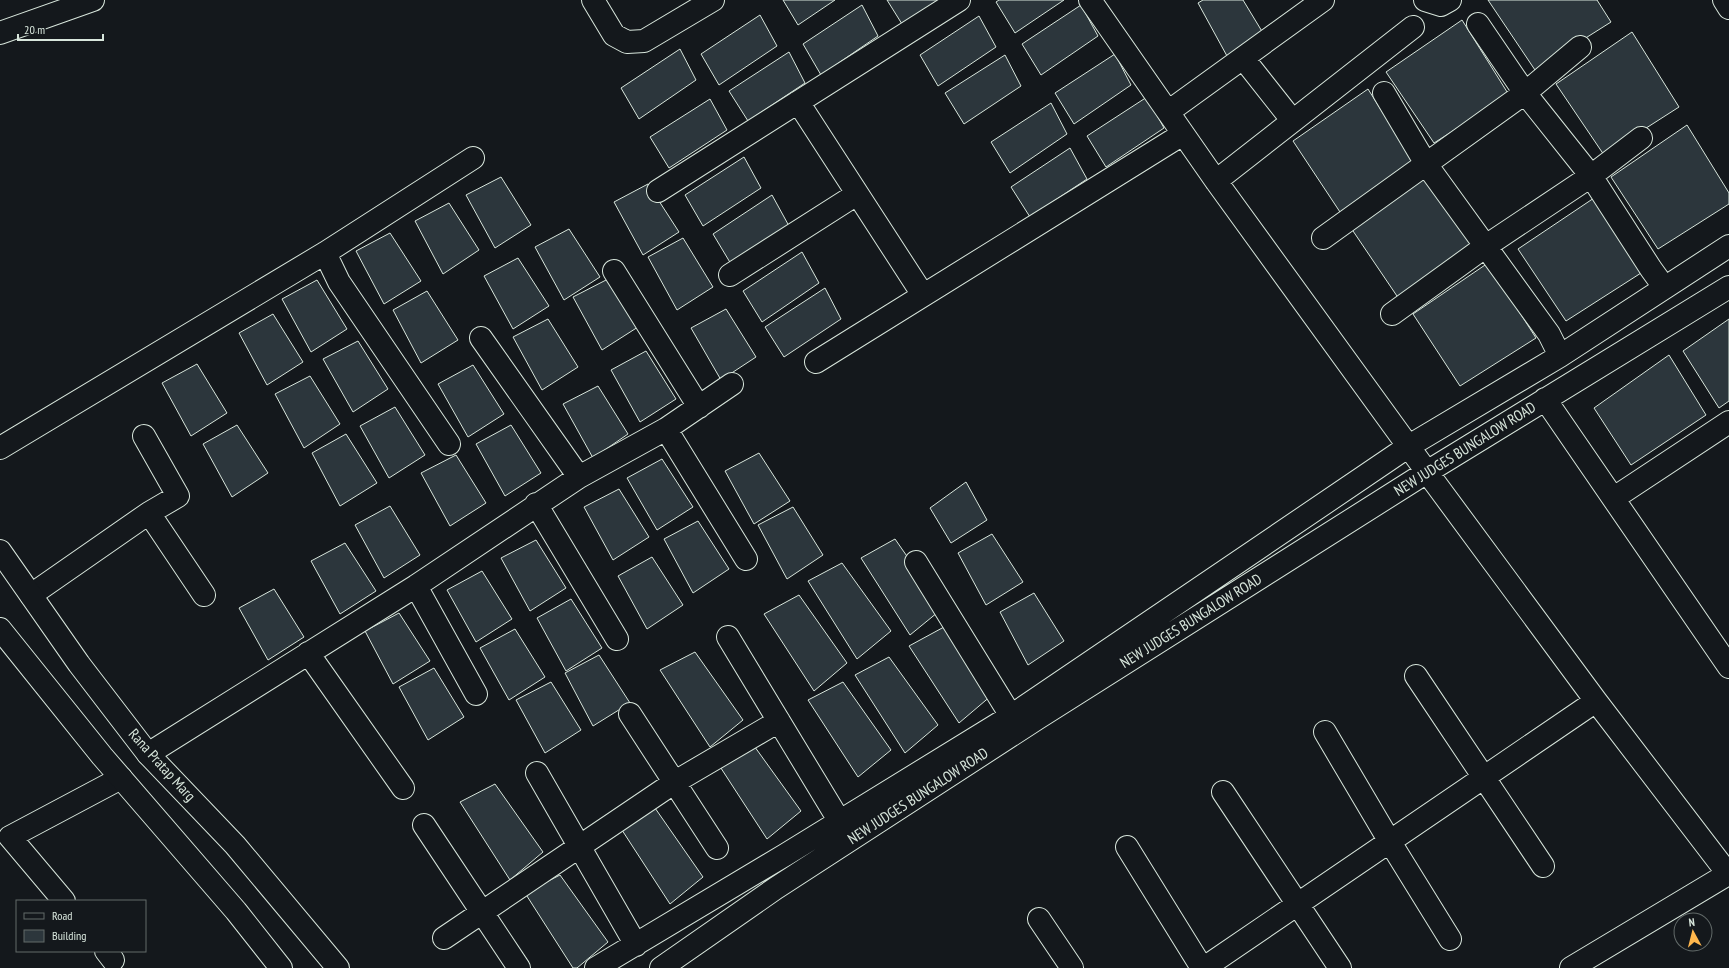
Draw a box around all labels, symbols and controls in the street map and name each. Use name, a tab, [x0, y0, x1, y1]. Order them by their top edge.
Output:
scale bar	[18, 16, 103, 42]
text: 20 m	[24, 22, 45, 37]
street label: NEW JUDGES BUNGALOW ROAD	[1390, 397, 1539, 500]
street label: NEW JUDGES BUNGALOW ROAD	[1116, 569, 1265, 672]
street label: Rana Pratap Marg	[125, 724, 200, 805]
street label: NEW JUDGES BUNGALOW ROAD	[844, 743, 992, 848]
legend	[16, 900, 146, 952]
text: Road	[52, 908, 72, 923]
north arrow	[1673, 912, 1713, 952]
text: N	[1688, 915, 1696, 929]
text: Building	[52, 928, 87, 943]

